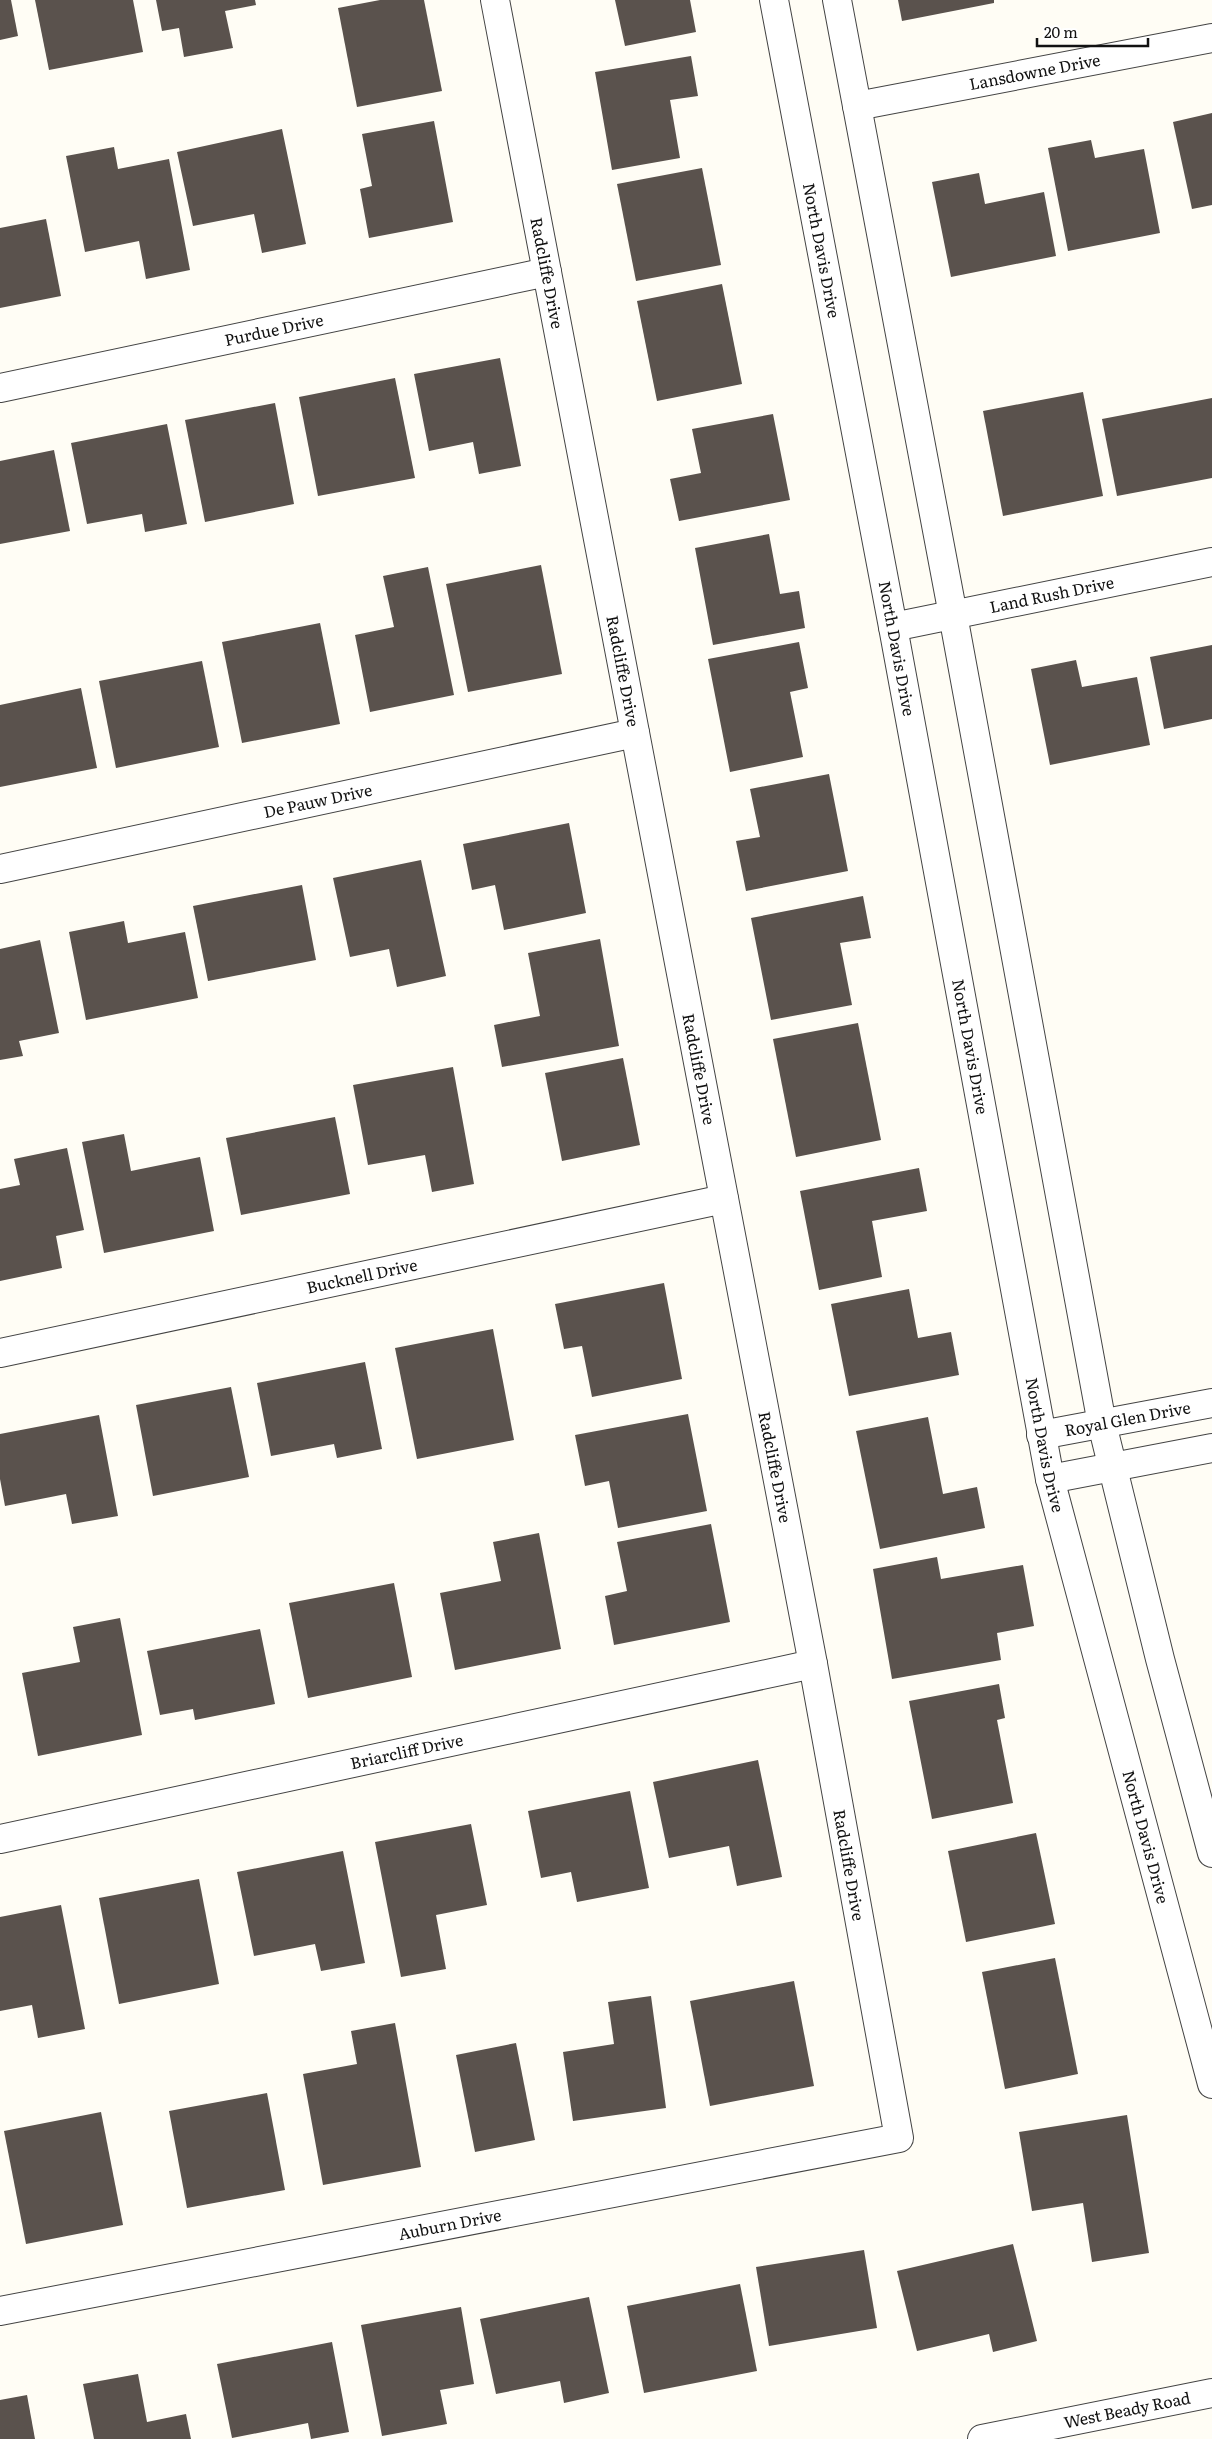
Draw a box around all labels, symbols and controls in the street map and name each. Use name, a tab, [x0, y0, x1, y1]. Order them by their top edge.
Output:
scale bar	[1037, 15, 1148, 47]
text: 20 m	[1044, 20, 1078, 43]
street label: Lansdowne Drive	[967, 47, 1102, 95]
street label: North Davis Drive	[798, 181, 847, 320]
street label: Radcliffe Drive	[525, 215, 571, 331]
street label: Purdue Drive	[222, 307, 325, 351]
street label: Land Rush Drive	[987, 569, 1116, 618]
street label: North Davis Drive	[873, 579, 922, 718]
street label: Radcliffe Drive	[601, 613, 647, 729]
street label: De Pauw Drive	[261, 777, 374, 823]
street label: North Davis Drive	[947, 977, 996, 1116]
street label: Radcliffe Drive	[677, 1011, 723, 1127]
street label: Bucknell Drive	[304, 1252, 419, 1299]
street label: North Davis Drive	[1020, 1375, 1071, 1515]
street label: Royal Glen Drive	[1062, 1394, 1192, 1441]
street label: Radcliffe Drive	[753, 1409, 799, 1525]
street label: Briarcliff Drive	[348, 1727, 465, 1774]
street label: North Davis Drive	[1117, 1767, 1176, 1906]
street label: Radcliffe Drive	[828, 1807, 872, 1923]
street label: Auburn Drive	[396, 2202, 503, 2245]
street label: West Beady Road	[1061, 2385, 1193, 2433]

